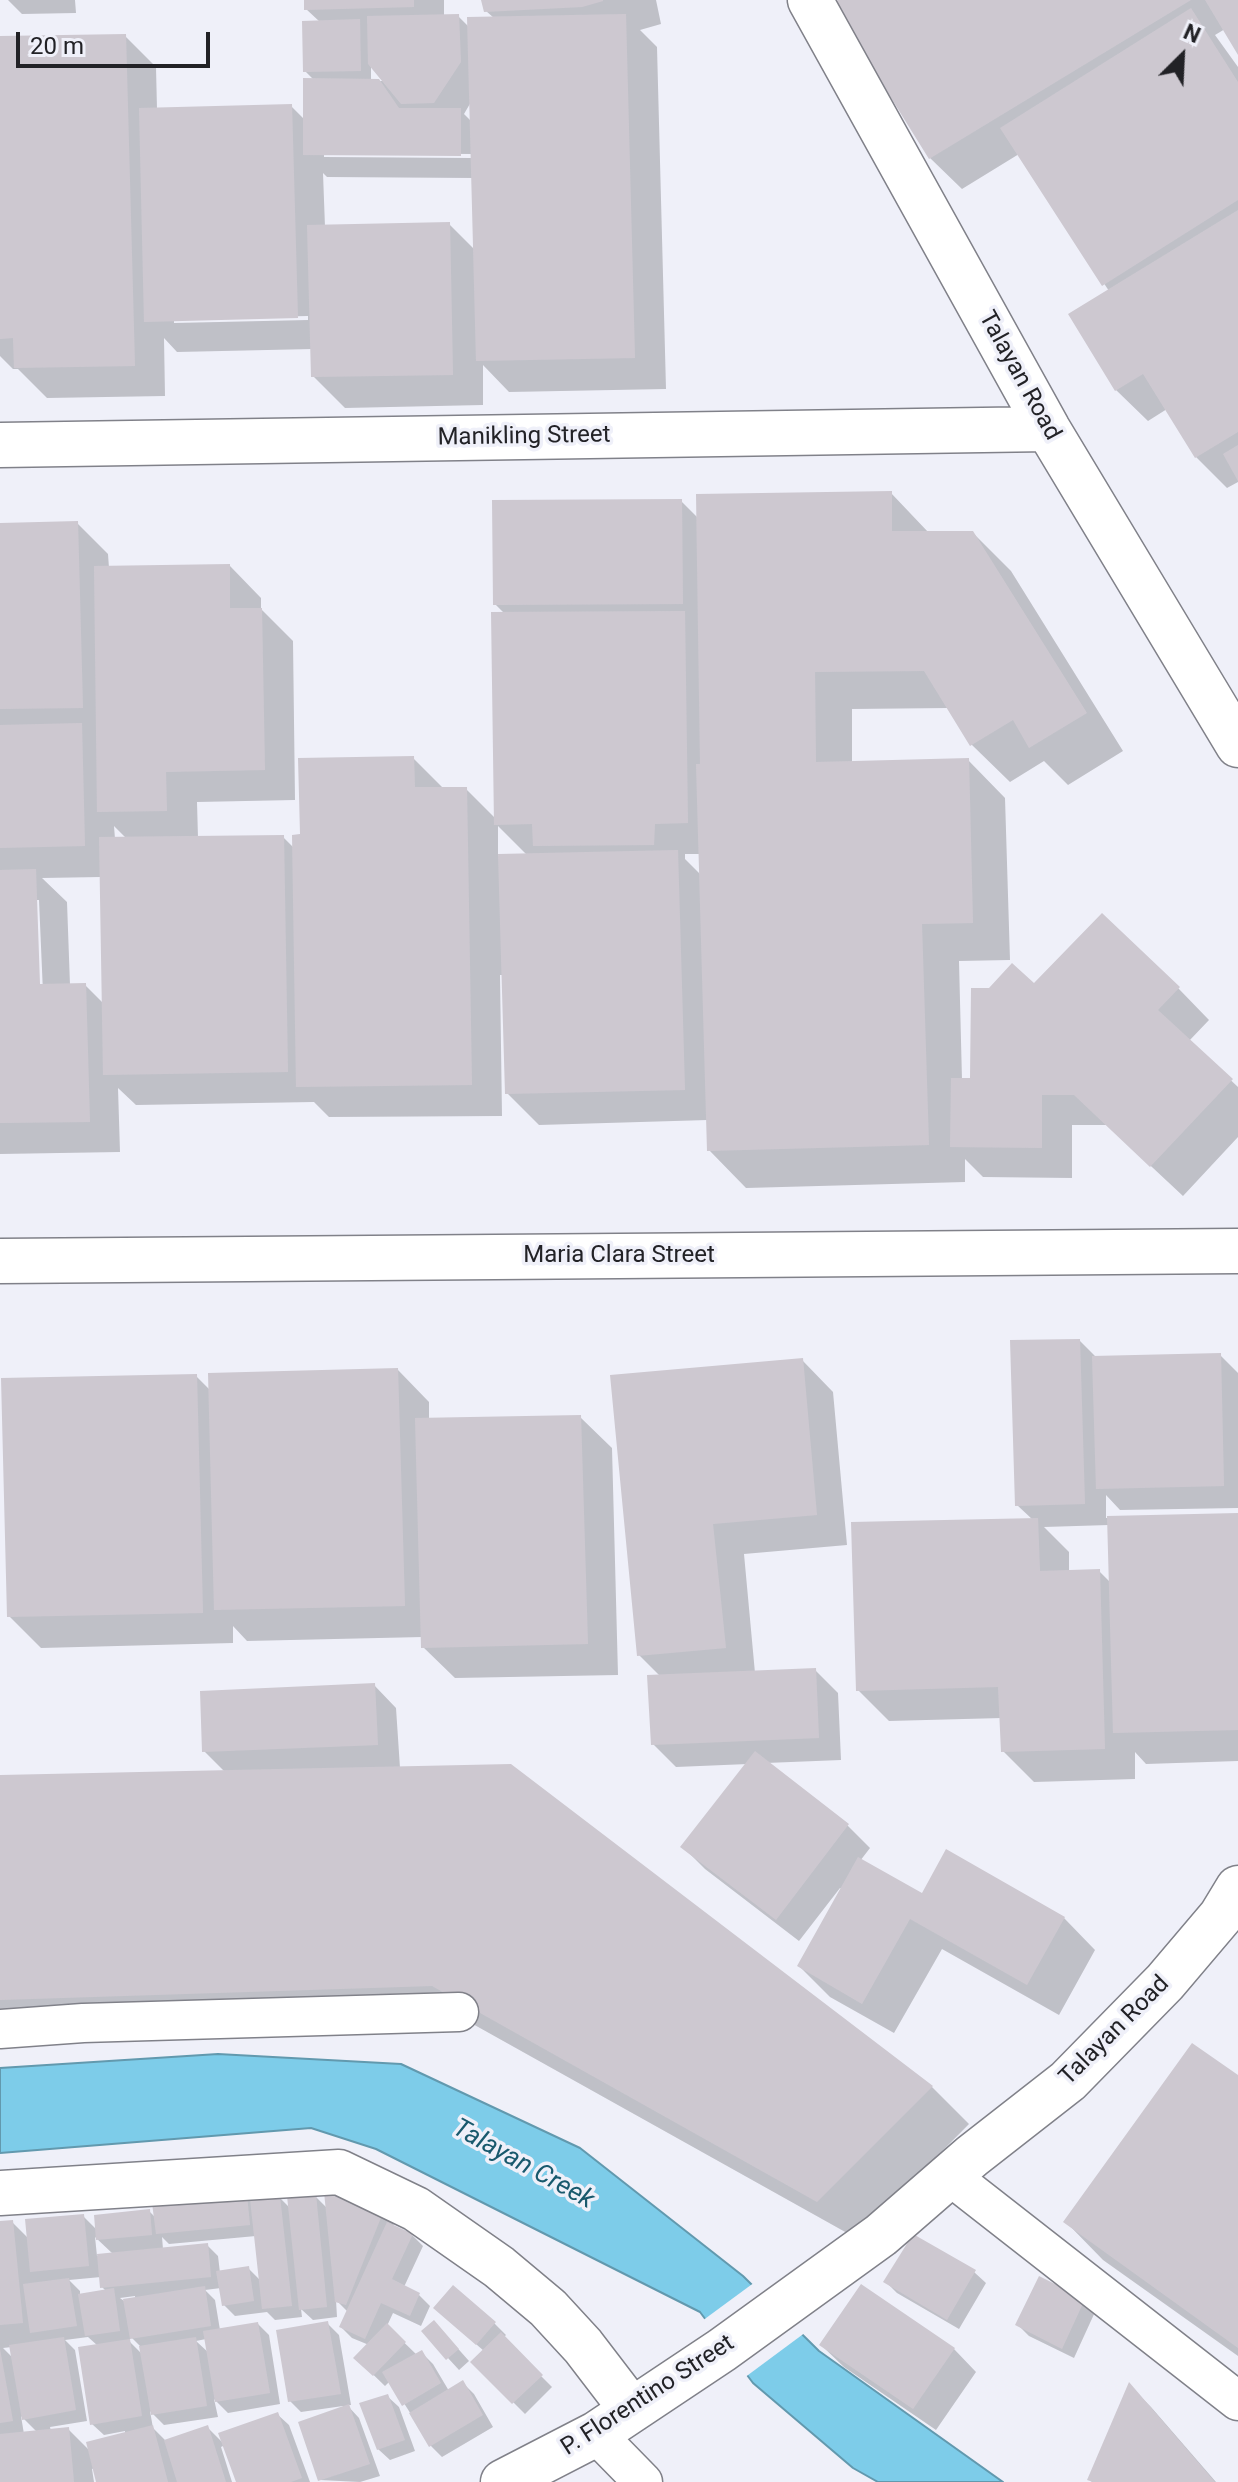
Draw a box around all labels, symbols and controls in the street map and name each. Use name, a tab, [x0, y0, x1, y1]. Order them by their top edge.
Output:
scale bar	[20, 16, 214, 66]
north arrow	[1142, 16, 1222, 96]
text: N	[1180, 19, 1204, 48]
text: 20 m	[30, 32, 84, 60]
street label: Talayan Road	[972, 306, 1066, 446]
street label: Manikling Street	[437, 421, 611, 453]
street label: Maria Clara Street	[523, 1242, 715, 1270]
street label: Talayan Road	[1054, 1970, 1176, 2092]
water label: Talayan Creek	[447, 2113, 599, 2217]
street label: P. Florentino Street	[556, 2329, 740, 2463]

